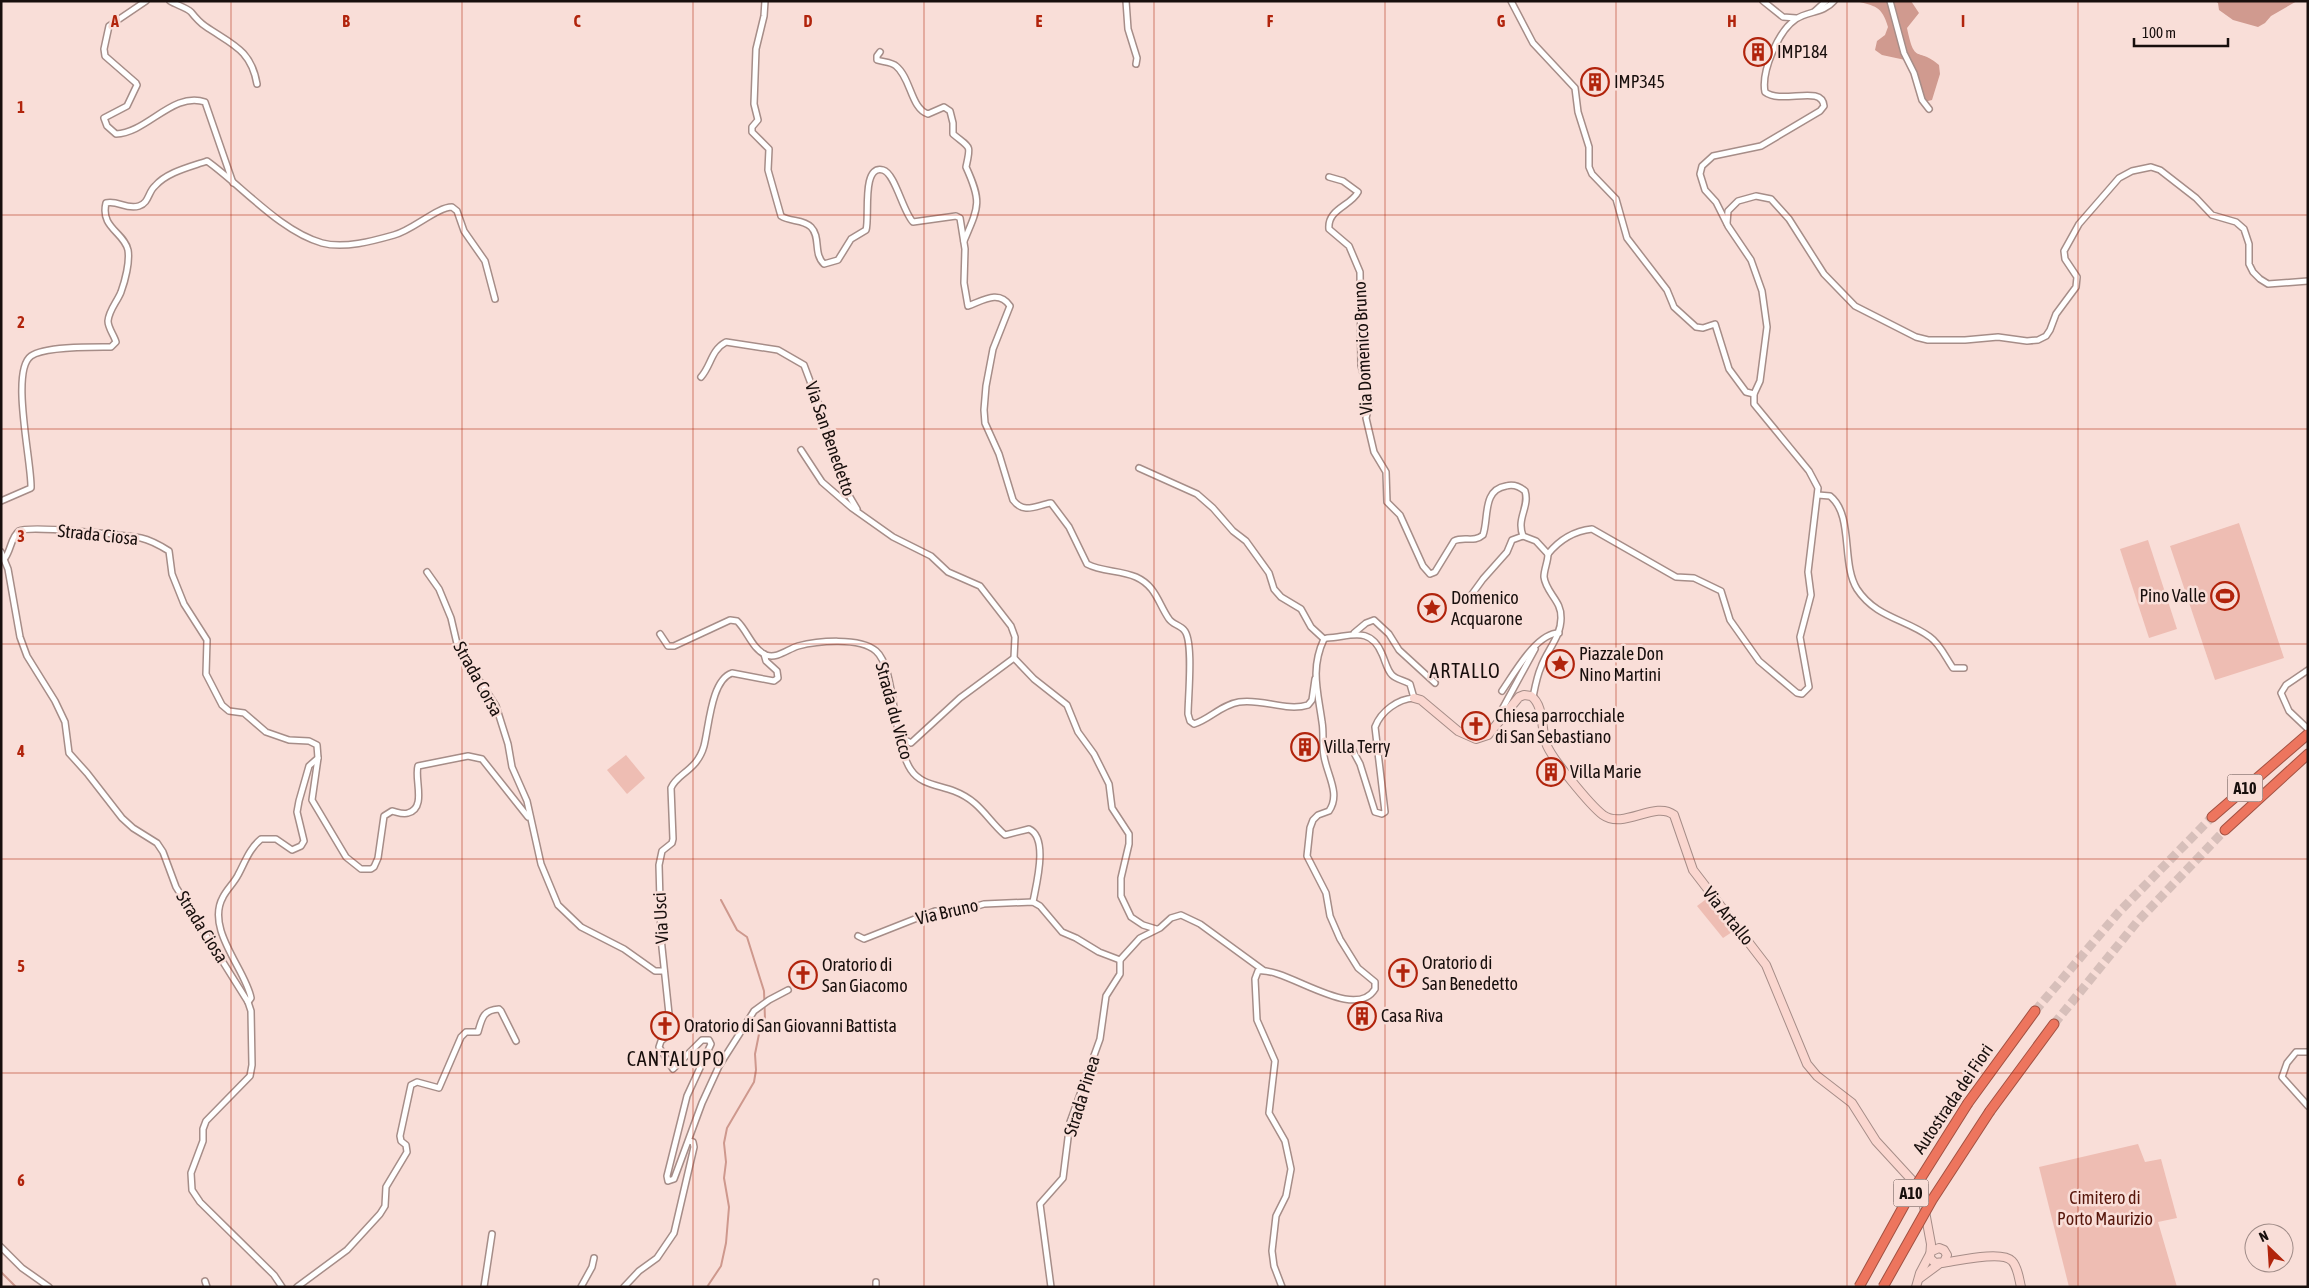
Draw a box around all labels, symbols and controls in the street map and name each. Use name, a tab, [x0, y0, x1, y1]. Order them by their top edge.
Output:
text: A	[110, 12, 119, 30]
text: B	[342, 12, 350, 30]
text: C	[573, 12, 581, 30]
text: D	[804, 12, 813, 30]
text: E	[1036, 12, 1043, 30]
text: F	[1267, 12, 1274, 30]
text: G	[1497, 12, 1506, 30]
text: H	[1727, 12, 1737, 30]
text: I	[1961, 12, 1965, 30]
scale bar	[2134, 15, 2228, 47]
text: 100 m	[2142, 24, 2176, 41]
building icon: IMP184	[1743, 37, 1773, 67]
place label: IMP184	[1777, 41, 1828, 62]
building icon: IMP345	[1580, 67, 1610, 97]
place label: IMP345	[1614, 71, 1665, 92]
text: 1	[17, 98, 25, 116]
street label: Via Domenico Bruno	[1349, 281, 1376, 415]
text: 2	[17, 313, 25, 331]
street label: Via San Benedetto	[801, 379, 860, 499]
street label: Strada Ciosa	[57, 520, 139, 549]
text: 3	[17, 527, 25, 545]
sports icon: Pino Valle	[2210, 581, 2240, 611]
place label: Pino Valle	[2140, 585, 2206, 606]
place label: Domenico Acquarone	[1451, 587, 1523, 629]
place icon: Domenico Acquarone	[1417, 593, 1447, 623]
street label: Strada Corsa	[449, 638, 508, 720]
place label: Piazzale Don Nino Martini	[1579, 643, 1664, 685]
place icon: Piazzale Don Nino Martini	[1545, 649, 1575, 679]
district label: ARTALLO	[1429, 659, 1501, 682]
street label: Strada du Vicco	[871, 660, 918, 762]
place label: Chiesa parrocchiale di San Sebastiano	[1495, 705, 1625, 747]
church icon: Chiesa parrocchiale di San Sebastiano	[1461, 711, 1491, 741]
building icon: Villa Terry	[1290, 732, 1320, 762]
place label: Villa Terry	[1324, 736, 1390, 757]
text: 4	[16, 742, 25, 760]
building icon: Villa Marie	[1536, 757, 1566, 787]
place label: Villa Marie	[1570, 761, 1641, 782]
road number: A10	[2228, 774, 2262, 801]
street label: Via Artallo	[1698, 882, 1758, 949]
street label: Strada Ciosa	[172, 887, 233, 967]
street label: Via Usci	[649, 892, 672, 944]
street label: Via Bruno	[914, 894, 980, 929]
place label: Oratorio di San Benedetto	[1422, 952, 1518, 994]
place label: Oratorio di San Giacomo	[822, 954, 908, 996]
text: 5	[17, 957, 25, 975]
church icon: Oratorio di San Benedetto	[1388, 958, 1418, 988]
church icon: Oratorio di San Giacomo	[788, 960, 818, 990]
building icon: Casa Riva	[1347, 1001, 1377, 1031]
place label: Casa Riva	[1381, 1005, 1443, 1026]
church icon: Oratorio di San Giovanni Battista	[650, 1011, 680, 1041]
place label: Oratorio di San Giovanni Battista	[684, 1015, 897, 1036]
street label: Autostrada dei Fiori	[1908, 1040, 1997, 1158]
district label: CANTALUPO	[627, 1047, 725, 1070]
street label: Strada Pinea	[1059, 1053, 1104, 1139]
text: 6	[17, 1171, 25, 1189]
road number: A10	[1894, 1180, 1928, 1206]
park label: Cimitero di Porto Maurizio	[2057, 1187, 2153, 1229]
north arrow	[2244, 1223, 2294, 1273]
text: N	[2256, 1227, 2271, 1245]

